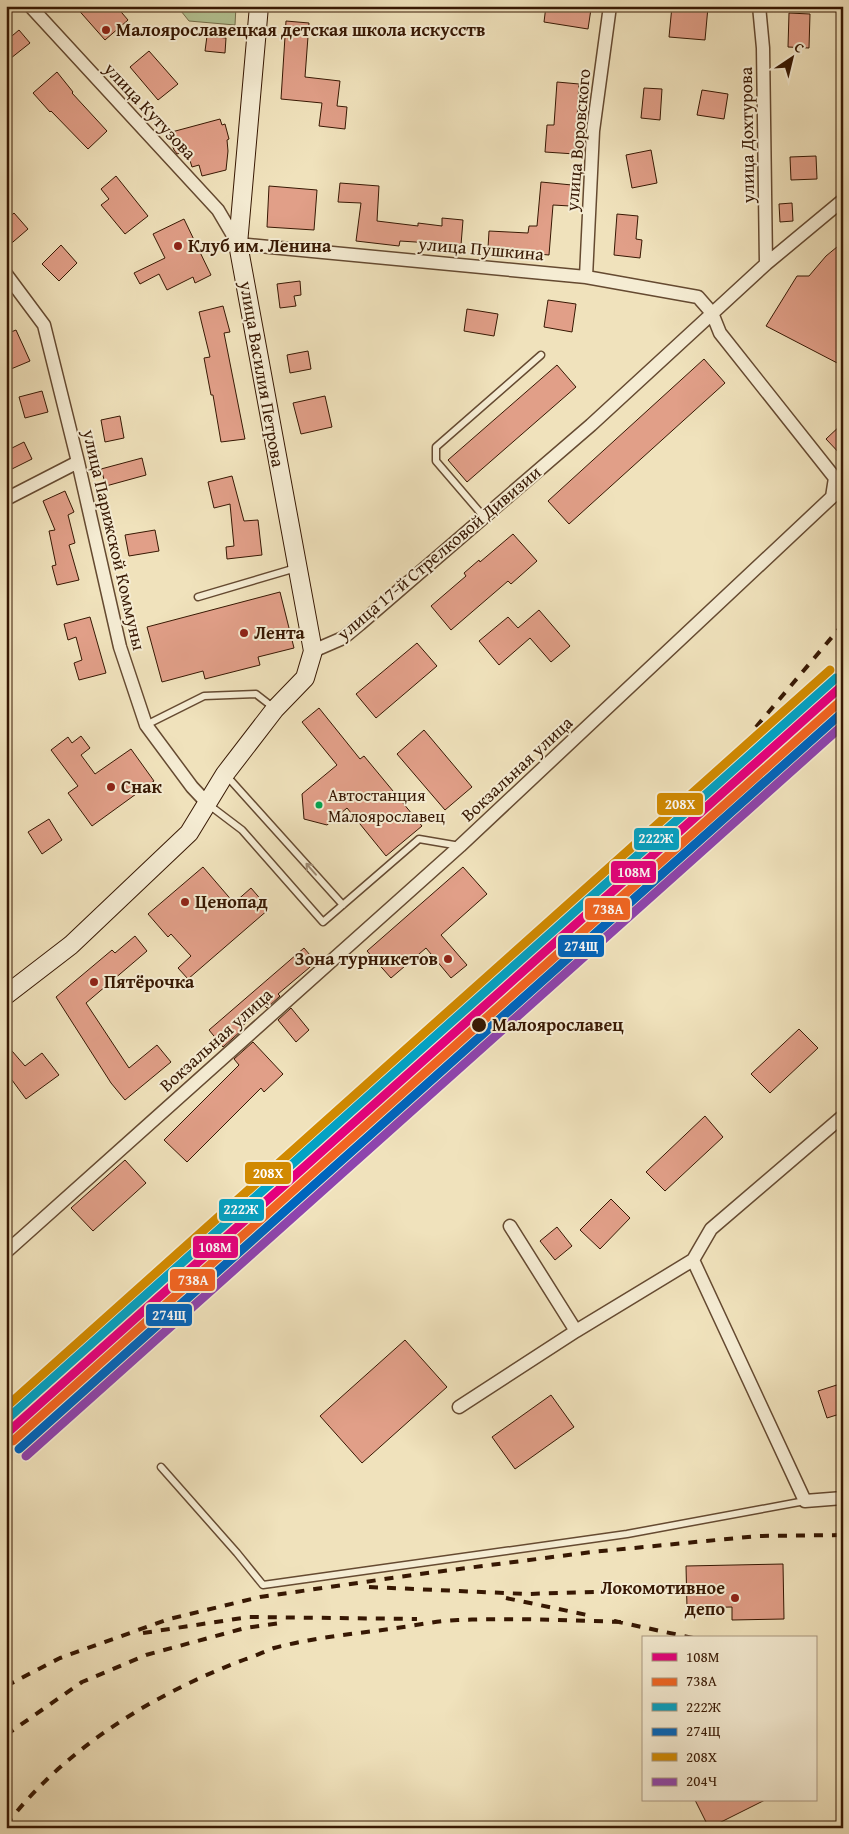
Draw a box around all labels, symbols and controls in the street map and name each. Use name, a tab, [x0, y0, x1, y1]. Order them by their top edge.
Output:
place label: Малоярославецкая детская школа искусств	[116, 16, 485, 43]
marker: Малоярославецкая детская школа искусств	[100, 24, 112, 36]
north arrow	[766, 32, 816, 82]
text: С	[790, 37, 809, 58]
street label: улица Кутузова	[97, 55, 203, 166]
street label: улица Дохтурова	[732, 66, 761, 204]
street label: улица Воровского	[558, 68, 597, 213]
street label: улица Пушкина	[416, 229, 545, 267]
place label: Клуб им. Ленина	[188, 232, 332, 259]
marker: Клуб им. Ленина	[172, 240, 184, 252]
street label: улица Василия Петрова	[233, 278, 292, 470]
street label: улица Парижской Коммуны	[76, 426, 153, 653]
street label: улица 17-й Стрелковой Дивизии	[330, 459, 547, 647]
place label: Лента	[254, 619, 306, 646]
marker: Лента	[238, 627, 250, 639]
street label: Вокзальная улица	[455, 709, 579, 828]
place label: Снак	[121, 773, 162, 800]
marker: Снак	[105, 781, 117, 793]
place label: Автостанция Малоярославец	[328, 782, 445, 828]
line badge: 208Х	[656, 792, 704, 816]
text: 208Х	[665, 794, 695, 814]
marker: Автостанция Малоярославец	[314, 800, 324, 810]
line badge: 222Ж	[633, 827, 680, 851]
text: 222Ж	[638, 828, 674, 848]
line badge: 108М	[610, 860, 657, 884]
one-way arrow	[305, 862, 317, 875]
text: 108М	[617, 862, 651, 882]
place label: Ценопад	[195, 888, 268, 915]
marker: Ценопад	[179, 896, 191, 908]
line badge: 738А	[584, 897, 631, 921]
text: 738А	[593, 899, 623, 919]
line badge: 274Щ	[557, 934, 605, 958]
text: 274Щ	[564, 936, 599, 956]
place label: Зона турникетов	[295, 945, 438, 972]
marker: Зона турникетов	[442, 953, 454, 965]
place label: Пятёрочка	[104, 968, 195, 995]
marker: Пятёрочка	[88, 976, 100, 988]
street label: Вокзальная улица	[153, 981, 279, 1098]
place label: Малоярославец	[492, 1011, 624, 1038]
marker: Малоярославец	[470, 1016, 488, 1034]
line badge: 208Х	[244, 1161, 292, 1185]
text: 208Х	[253, 1163, 283, 1183]
line badge: 222Ж	[218, 1198, 265, 1222]
text: 222Ж	[223, 1199, 259, 1219]
line badge: 108М	[192, 1235, 239, 1259]
text: 108М	[198, 1237, 232, 1257]
line badge: 738А	[169, 1268, 216, 1292]
text: 738А	[178, 1270, 208, 1290]
line badge: 274Щ	[145, 1303, 193, 1327]
text: 274Щ	[152, 1305, 187, 1325]
place label: Локомотивное депо	[600, 1574, 725, 1622]
marker: Локомотивное депо	[729, 1592, 741, 1604]
legend	[642, 1636, 816, 1802]
text: 108М	[686, 1646, 720, 1667]
text: 738А	[686, 1670, 717, 1691]
text: 222Ж	[686, 1696, 722, 1717]
text: 274Щ	[686, 1720, 721, 1741]
text: 208Х	[686, 1746, 718, 1767]
text: 204Ч	[686, 1770, 717, 1791]

